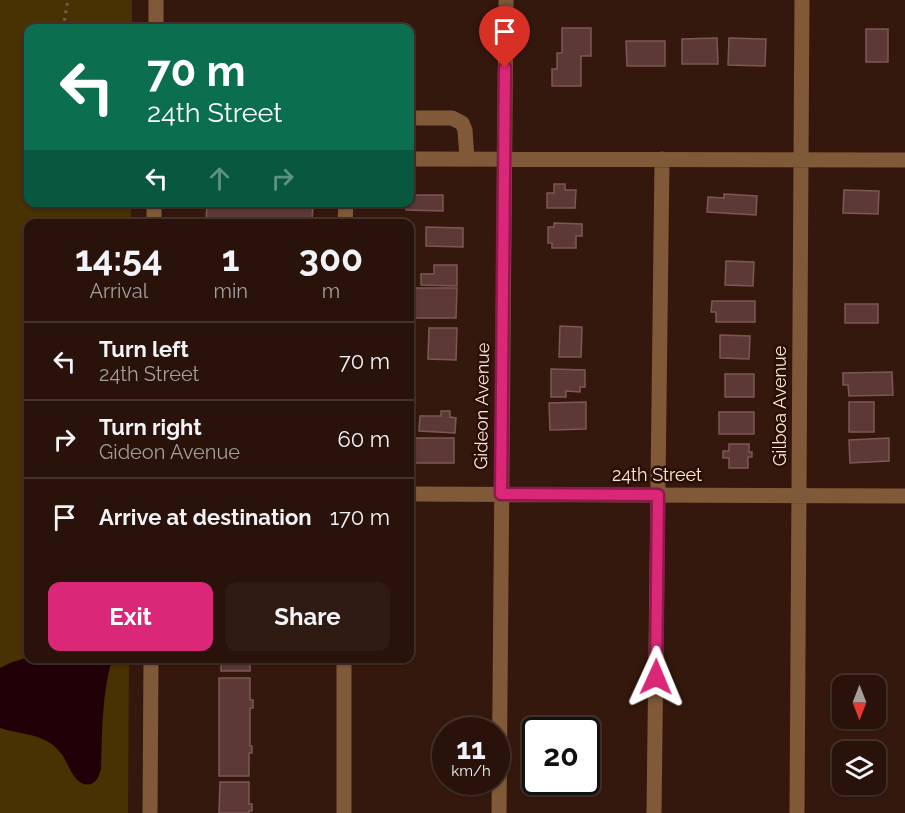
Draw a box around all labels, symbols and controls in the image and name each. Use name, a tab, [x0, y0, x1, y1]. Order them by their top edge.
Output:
pin	[479, 6, 530, 68]
icon: arrive	[488, 15, 521, 48]
text: 70 m	[147, 47, 246, 96]
icon: left	[48, 48, 126, 126]
text: 24th Street	[147, 97, 282, 128]
icon: left	[140, 162, 173, 195]
icon: ahead	[203, 162, 236, 195]
icon: right	[266, 162, 299, 195]
text: 14:54	[75, 237, 163, 279]
text: 1	[222, 237, 240, 279]
text: 300	[299, 237, 363, 279]
text: Arrival	[89, 279, 148, 303]
text: min	[214, 279, 248, 303]
text: m	[322, 279, 340, 303]
text: Turn left	[99, 336, 189, 362]
street label: Gideon Avenue	[470, 342, 493, 470]
icon: left	[48, 345, 81, 378]
street label: Gilboa Avenue	[769, 345, 790, 466]
text: 70 m	[339, 348, 390, 374]
text: 24th Street	[99, 362, 199, 386]
text: Turn right	[99, 414, 202, 440]
icon: right	[48, 423, 81, 456]
text: 60 m	[337, 426, 390, 452]
text: Gideon Avenue	[99, 440, 240, 464]
street label: 24th Street	[612, 464, 702, 485]
icon: arrive	[48, 501, 81, 534]
text: Arrive at destination	[99, 504, 312, 530]
text: 170 m	[330, 504, 390, 530]
button: Exit	[48, 582, 213, 651]
button: Share	[225, 582, 390, 651]
position arrow	[624, 645, 688, 709]
north arrow	[832, 675, 886, 729]
map controls	[832, 675, 886, 795]
speed limit sign: 20	[522, 717, 600, 795]
text: 11	[456, 731, 486, 766]
button: layers	[832, 741, 886, 795]
text: km/h	[451, 762, 491, 780]

